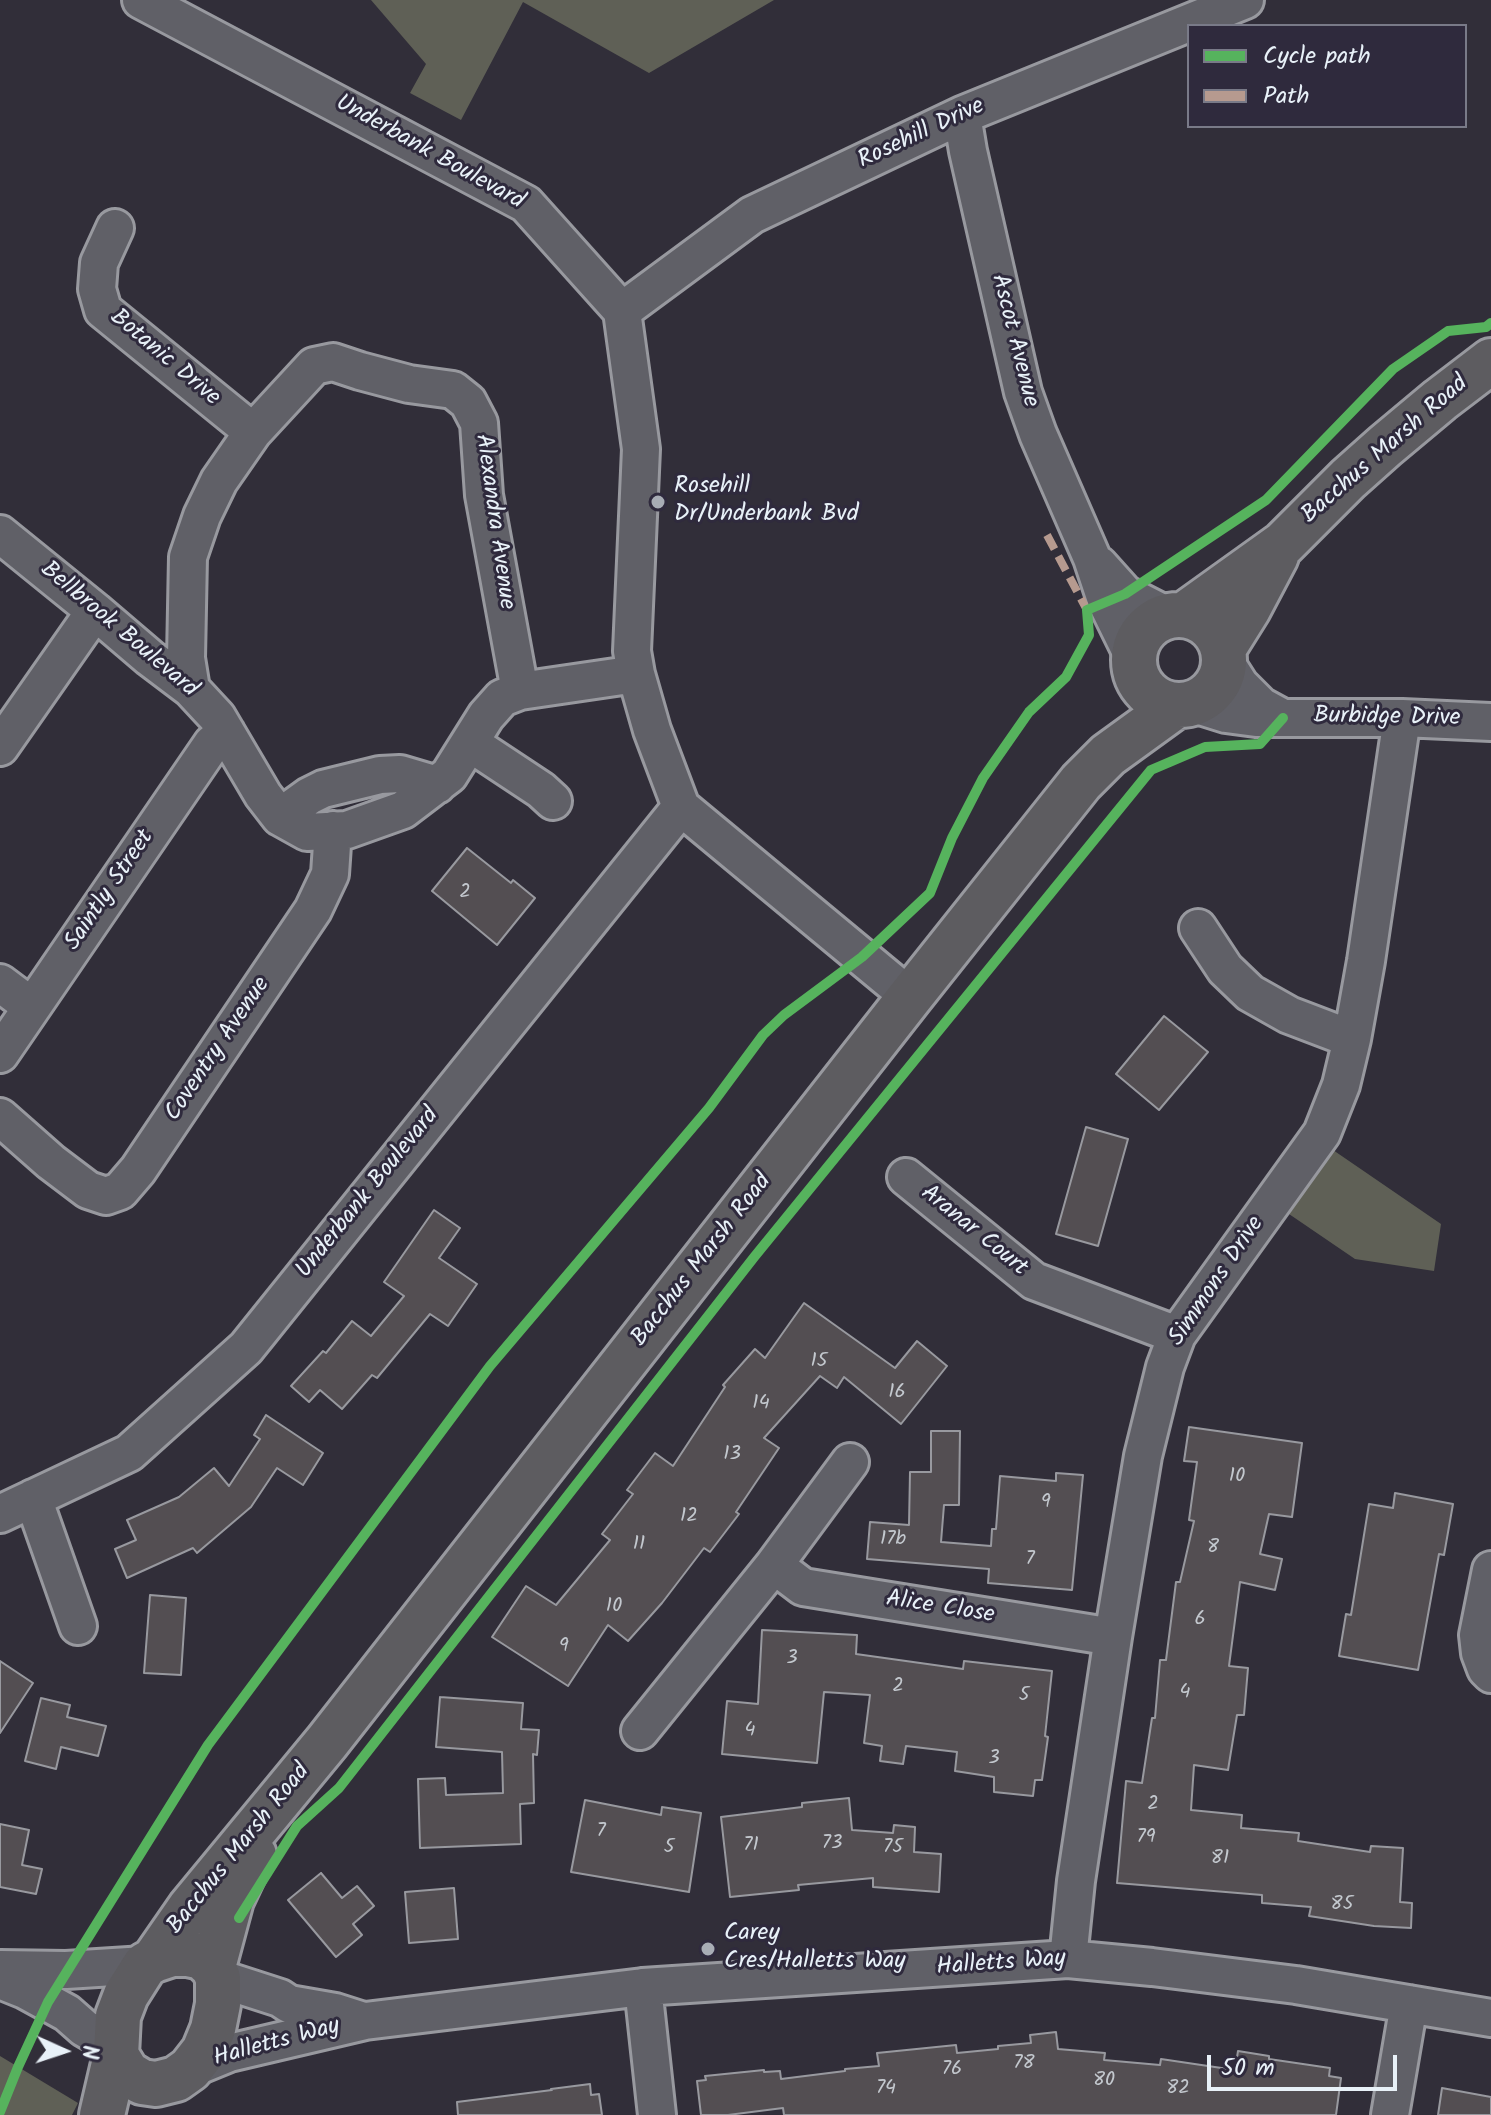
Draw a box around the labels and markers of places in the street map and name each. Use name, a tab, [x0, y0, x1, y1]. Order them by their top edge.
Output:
place label: Rosehill Dr/Underbank Bvd	[674, 474, 859, 530]
marker: Rosehill Dr/Underbank Bvd	[649, 493, 667, 511]
place label: Carey Cres/Halletts Way	[724, 1921, 905, 1977]
marker: Carey Cres/Halletts Way	[699, 1940, 717, 1958]

